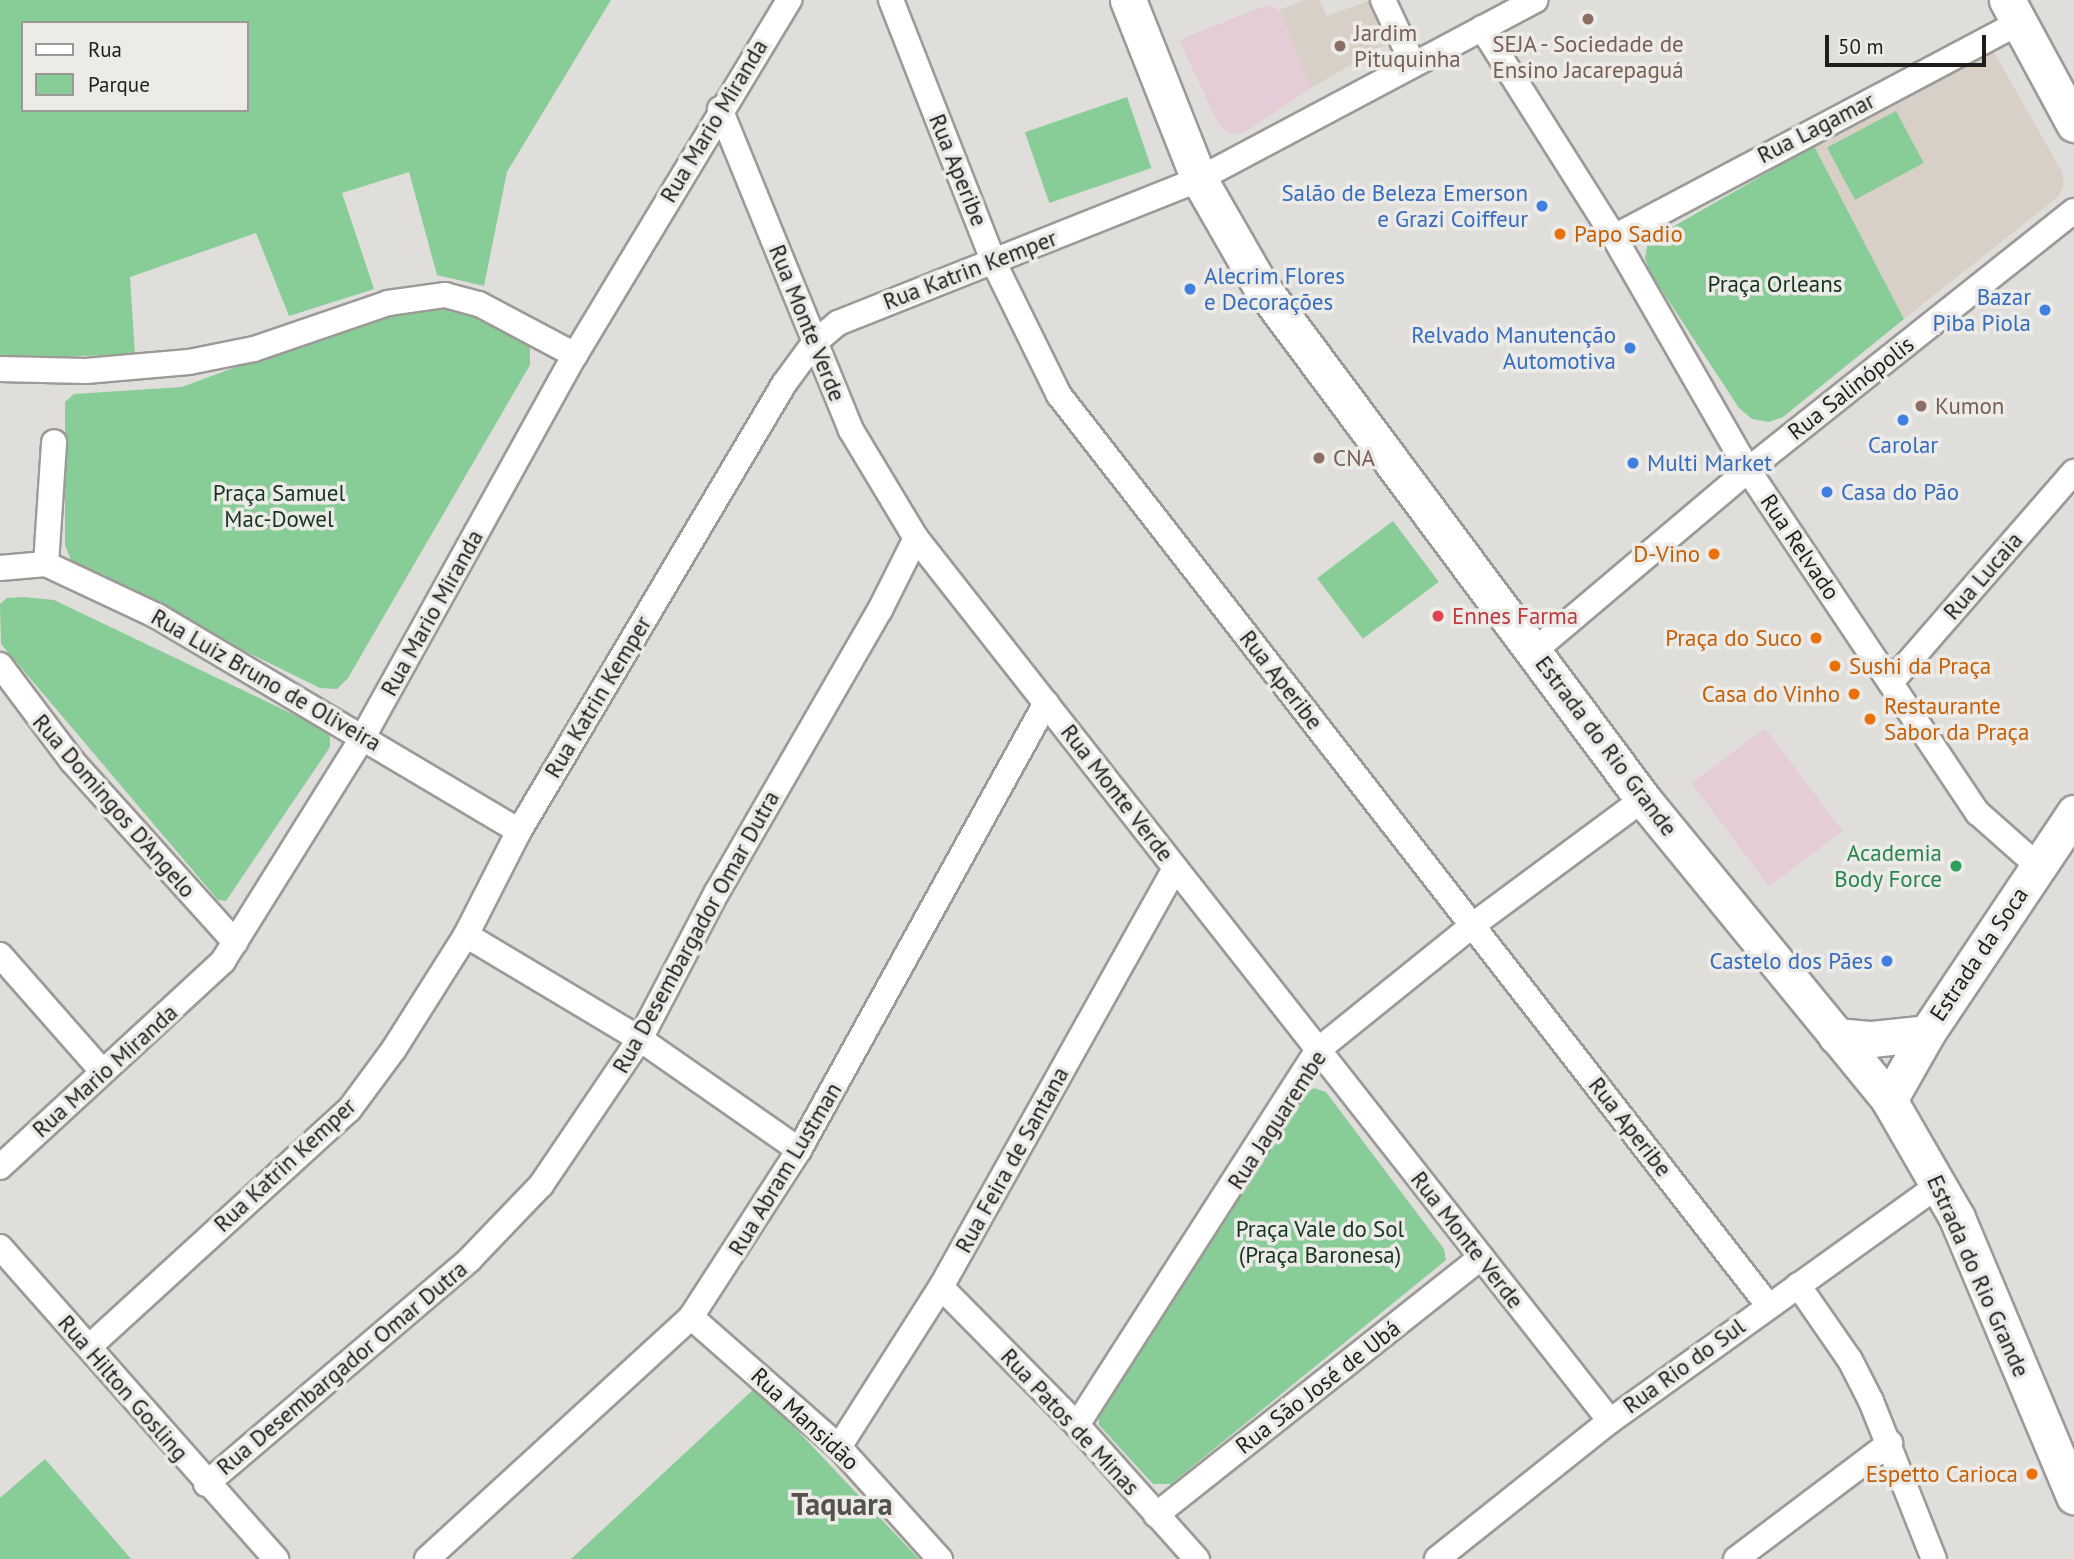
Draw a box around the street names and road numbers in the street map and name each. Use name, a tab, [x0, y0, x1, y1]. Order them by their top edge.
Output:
street label: Rua Mario Miranda	[654, 34, 774, 208]
street label: Rua Lagamar	[1753, 87, 1879, 169]
street label: Rua Aperibe	[923, 110, 993, 230]
street label: Rua Katrin Kemper	[879, 224, 1061, 316]
street label: Rua Monte Verde	[763, 240, 851, 406]
street label: Rua Salinópolis	[1783, 330, 1919, 446]
street label: Rua Relvado	[1755, 489, 1845, 605]
street label: Rua Mario Miranda	[375, 525, 489, 701]
street label: Rua Lucaia	[1938, 527, 2028, 625]
street label: Rua Luiz Bruno de Oliveira	[146, 603, 386, 757]
street label: Rua Katrin Kemper	[539, 611, 657, 783]
street label: Rua Aperibe	[1233, 625, 1329, 735]
street label: Estrada do Rio Grande	[1529, 651, 1683, 841]
street label: Rua Domingos D'Angelo	[27, 709, 201, 903]
street label: Rua Monte Verde	[1055, 719, 1179, 867]
street label: Rua Desembargador Omar Dutra	[607, 786, 785, 1078]
street label: Estrada da Soca	[1924, 882, 2034, 1026]
street label: Rua Mario Miranda	[27, 999, 183, 1143]
street label: Rua Jaguarembe	[1222, 1045, 1332, 1195]
street label: Rua Feira de Santana	[949, 1062, 1075, 1258]
street label: Rua Aperibe	[1582, 1072, 1678, 1182]
street label: Rua Abram Lustman	[722, 1077, 848, 1261]
street label: Rua Katrin Kemper	[208, 1092, 362, 1238]
street label: Rua Monte Verde	[1405, 1166, 1529, 1314]
street label: Estrada do Rio Grande	[1921, 1171, 2035, 1381]
street label: Rua Desembargador Omar Dutra	[211, 1255, 473, 1481]
street label: Rua Hilton Gosling	[52, 1309, 194, 1467]
street label: Rua Rio do Sul	[1618, 1313, 1750, 1419]
street label: Rua São José de Ubá	[1230, 1314, 1406, 1460]
street label: Rua Patos de Minas	[995, 1343, 1145, 1501]
street label: Rua Mansidão	[745, 1362, 865, 1476]

